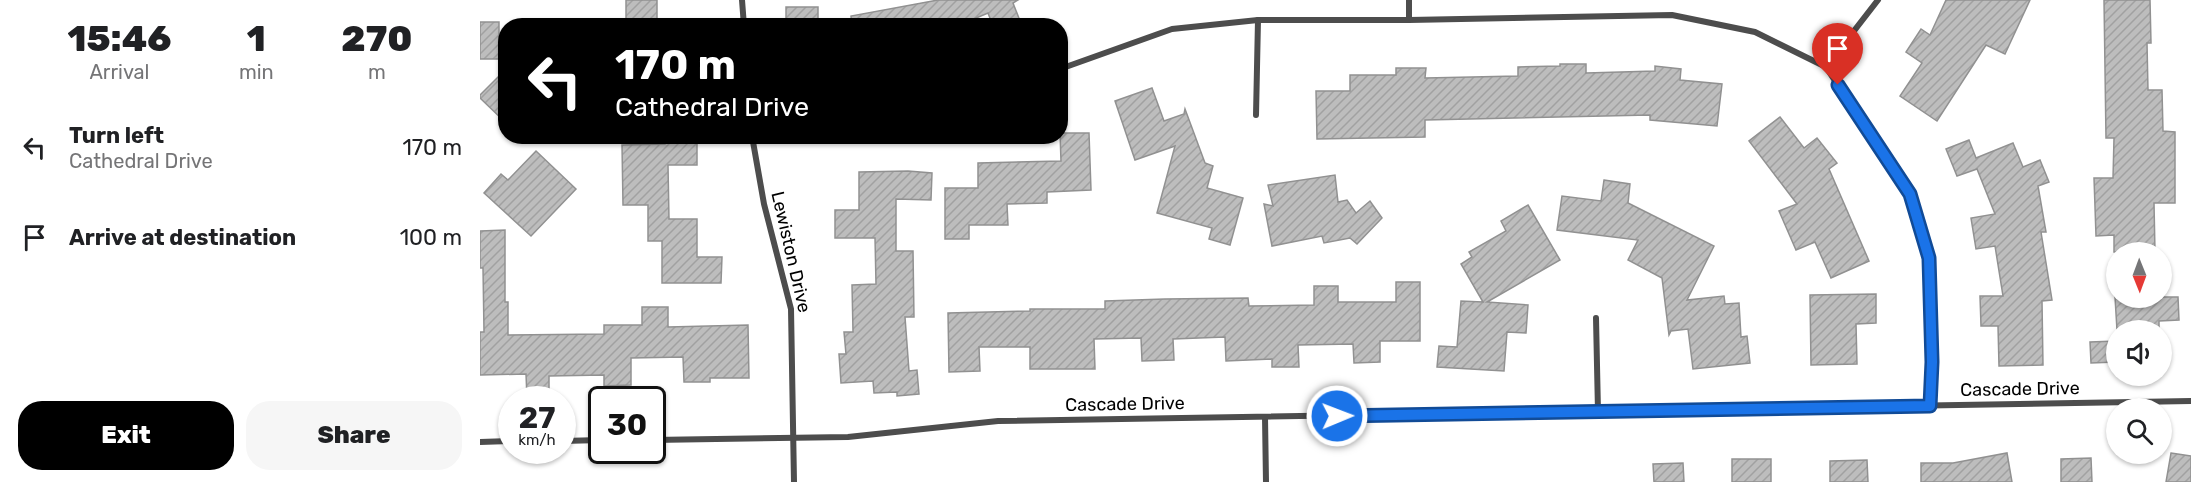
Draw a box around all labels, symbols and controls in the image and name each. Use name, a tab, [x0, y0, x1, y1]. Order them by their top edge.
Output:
text: 15:46	[68, 17, 171, 60]
text: 1	[247, 17, 266, 60]
text: 270	[341, 17, 412, 60]
pin	[1812, 23, 1863, 85]
icon: arrive	[1821, 32, 1854, 65]
text: 170 m	[615, 40, 736, 90]
icon: left	[516, 42, 594, 120]
text: Arrival	[89, 60, 149, 84]
text: min	[239, 60, 274, 84]
text: m	[368, 60, 386, 84]
text: Cathedral Drive	[615, 91, 809, 123]
text: Turn left	[69, 122, 164, 149]
icon: left	[18, 131, 51, 164]
text: 170 m	[402, 134, 462, 161]
text: Cathedral Drive	[69, 149, 213, 173]
street label: Lewiston Drive	[766, 189, 816, 315]
icon: arrive	[18, 221, 51, 254]
text: Arrive at destination	[69, 224, 296, 251]
text: 100 m	[400, 224, 462, 251]
north arrow	[2106, 242, 2172, 308]
map controls	[2106, 242, 2172, 464]
button: sound	[2106, 320, 2172, 386]
street label: Cascade Drive	[1960, 377, 2080, 401]
position arrow	[1305, 384, 1369, 448]
speed limit sign: 30	[588, 386, 666, 464]
street label: Cascade Drive	[1065, 392, 1185, 416]
button: search	[2106, 398, 2172, 464]
text: 27	[519, 400, 555, 436]
button: Exit	[18, 401, 234, 470]
button: Share	[246, 401, 462, 470]
text: km/h	[518, 431, 556, 449]

